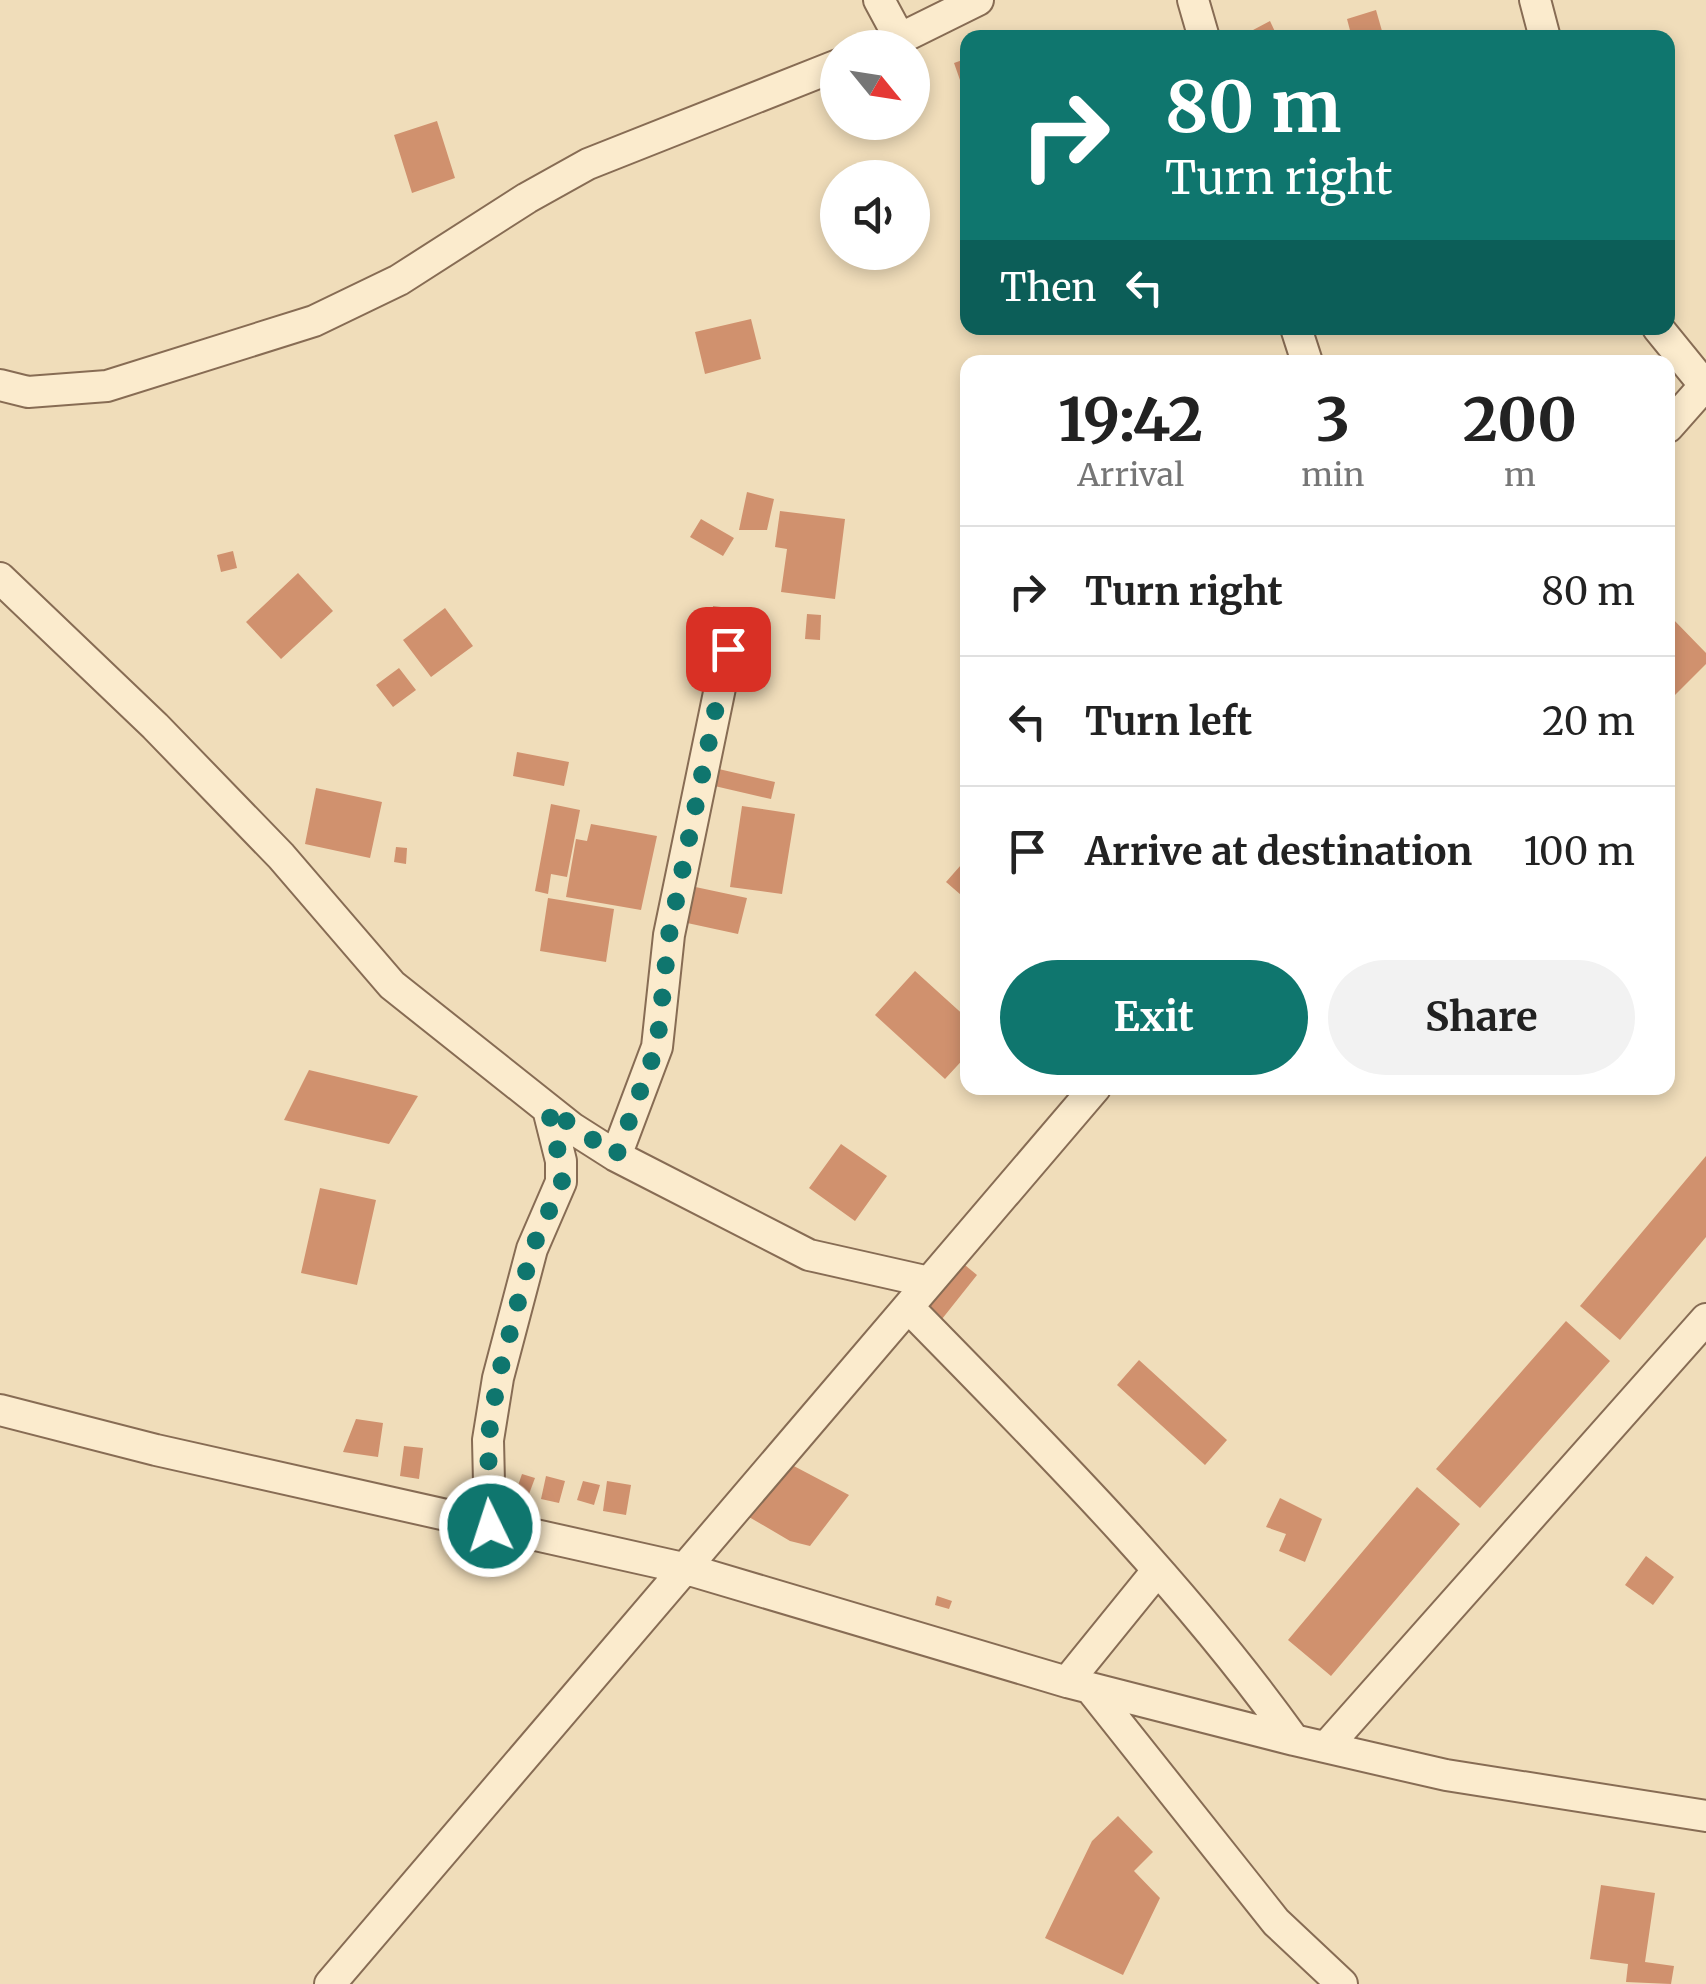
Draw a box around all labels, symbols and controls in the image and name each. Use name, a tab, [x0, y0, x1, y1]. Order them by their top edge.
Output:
north arrow	[820, 30, 930, 140]
map controls	[820, 30, 930, 270]
text: 80 m	[1165, 63, 1341, 151]
icon: right	[1000, 70, 1130, 200]
text: Turn right	[1165, 150, 1393, 206]
button: sound	[820, 160, 930, 270]
icon: left	[1117, 260, 1172, 315]
text: Then	[1000, 264, 1097, 311]
text: 19:42	[1058, 382, 1203, 457]
text: 3	[1316, 382, 1350, 457]
text: 200	[1463, 382, 1577, 457]
text: Arrival	[1077, 455, 1184, 495]
text: min	[1301, 455, 1365, 495]
text: m	[1504, 455, 1536, 495]
icon: right	[1000, 564, 1055, 619]
text: Turn right	[1085, 568, 1283, 615]
text: 80 m	[1541, 568, 1635, 615]
pin	[686, 607, 771, 692]
icon: arrive	[701, 622, 756, 677]
icon: left	[1000, 694, 1055, 749]
text: Turn left	[1085, 698, 1252, 745]
text: 20 m	[1542, 698, 1635, 745]
icon: arrive	[1000, 824, 1055, 879]
text: Arrive at destination	[1085, 828, 1472, 875]
text: 100 m	[1523, 828, 1635, 875]
button: Exit	[1000, 960, 1308, 1075]
button: Share	[1328, 960, 1635, 1075]
position arrow	[438, 1474, 542, 1578]

